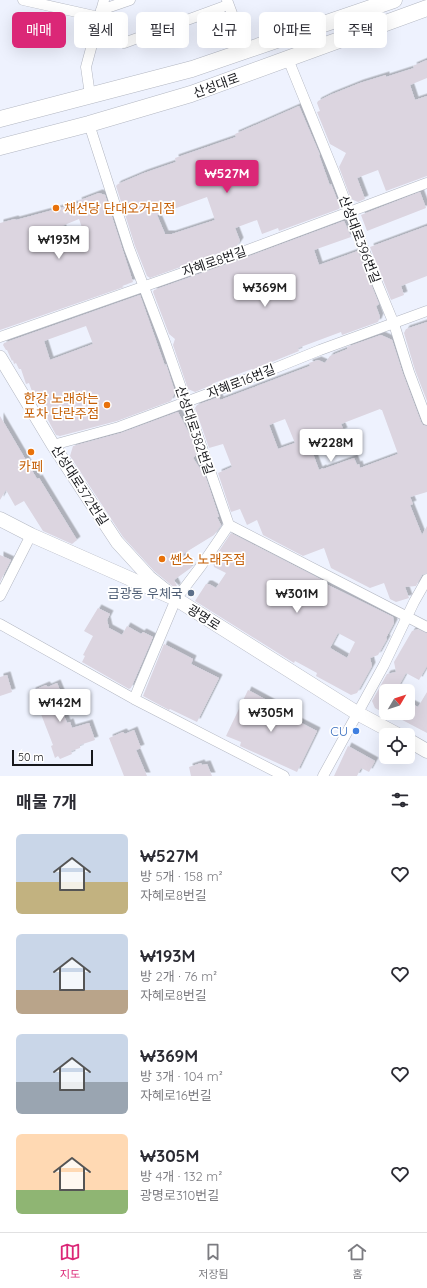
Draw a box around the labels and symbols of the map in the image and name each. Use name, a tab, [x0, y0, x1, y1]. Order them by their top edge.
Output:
street label: 산성대로	[191, 69, 241, 101]
pin: ₩527M	[199, 160, 255, 194]
street label: 산성대로396번길	[336, 193, 384, 285]
place label: 채선당 단대오거리점	[64, 200, 175, 216]
marker: 채선당 단대오거리점	[51, 203, 61, 213]
pin: ₩193M	[31, 226, 87, 260]
street label: 자혜로8번길	[180, 243, 248, 279]
pin: ₩369M	[237, 274, 293, 308]
street label: 자혜로16번길	[205, 361, 277, 401]
street label: 산성대로382번길	[172, 384, 218, 476]
place label: 한강 노래하는 포차 단란주점	[24, 390, 99, 421]
marker: 한강 노래하는 포차 단란주점	[102, 400, 112, 410]
pin: ₩228M	[303, 429, 359, 463]
street label: 산성대로372번길	[48, 442, 112, 528]
marker: 카페	[26, 447, 36, 457]
place label: 카페	[19, 458, 43, 474]
place label: 쎈스 노래주점	[170, 551, 245, 567]
marker: 쎈스 노래주점	[157, 554, 167, 564]
pin: ₩301M	[269, 580, 325, 614]
place label: 금광동 우체국	[108, 585, 183, 601]
marker: 금광동 우체국	[186, 588, 196, 598]
street label: 광명로	[185, 601, 223, 633]
north arrow	[379, 684, 415, 720]
pin: ₩142M	[32, 689, 88, 723]
pin: ₩305M	[243, 699, 299, 733]
place label: CU	[330, 723, 348, 739]
marker: CU	[351, 726, 361, 736]
scale bar	[12, 748, 93, 767]

